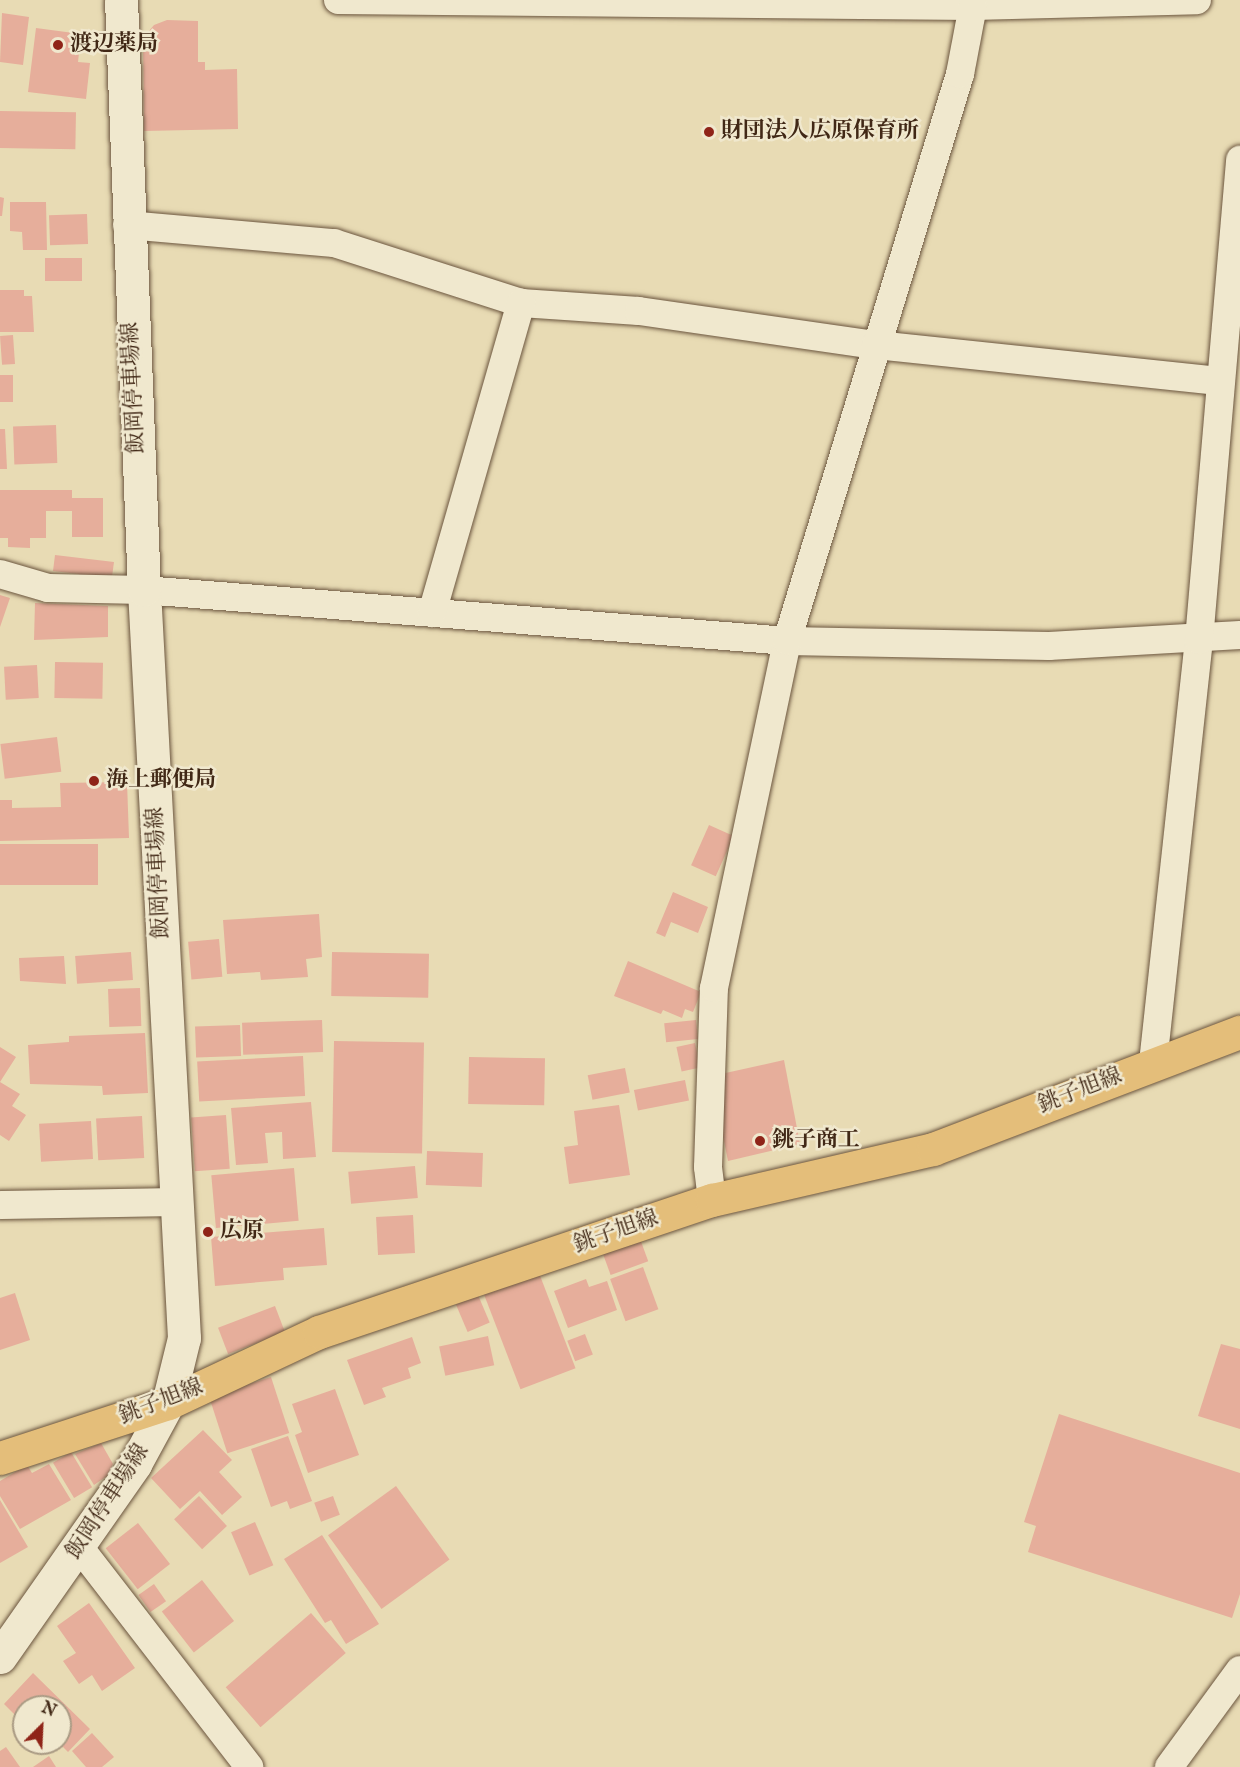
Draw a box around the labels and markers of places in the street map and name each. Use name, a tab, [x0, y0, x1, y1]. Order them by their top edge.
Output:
place label: 渡辺薬局	[70, 32, 158, 58]
marker: 渡辺薬局	[51, 38, 65, 52]
place label: 財団法人広原保育所	[721, 119, 919, 145]
marker: 財団法人広原保育所	[702, 125, 716, 139]
place label: 海上郵便局	[106, 768, 216, 794]
marker: 海上郵便局	[87, 774, 101, 788]
place label: 銚子商工	[772, 1128, 860, 1154]
marker: 銚子商工	[753, 1134, 767, 1148]
place label: 広原	[220, 1219, 264, 1245]
marker: 広原	[201, 1225, 215, 1239]

